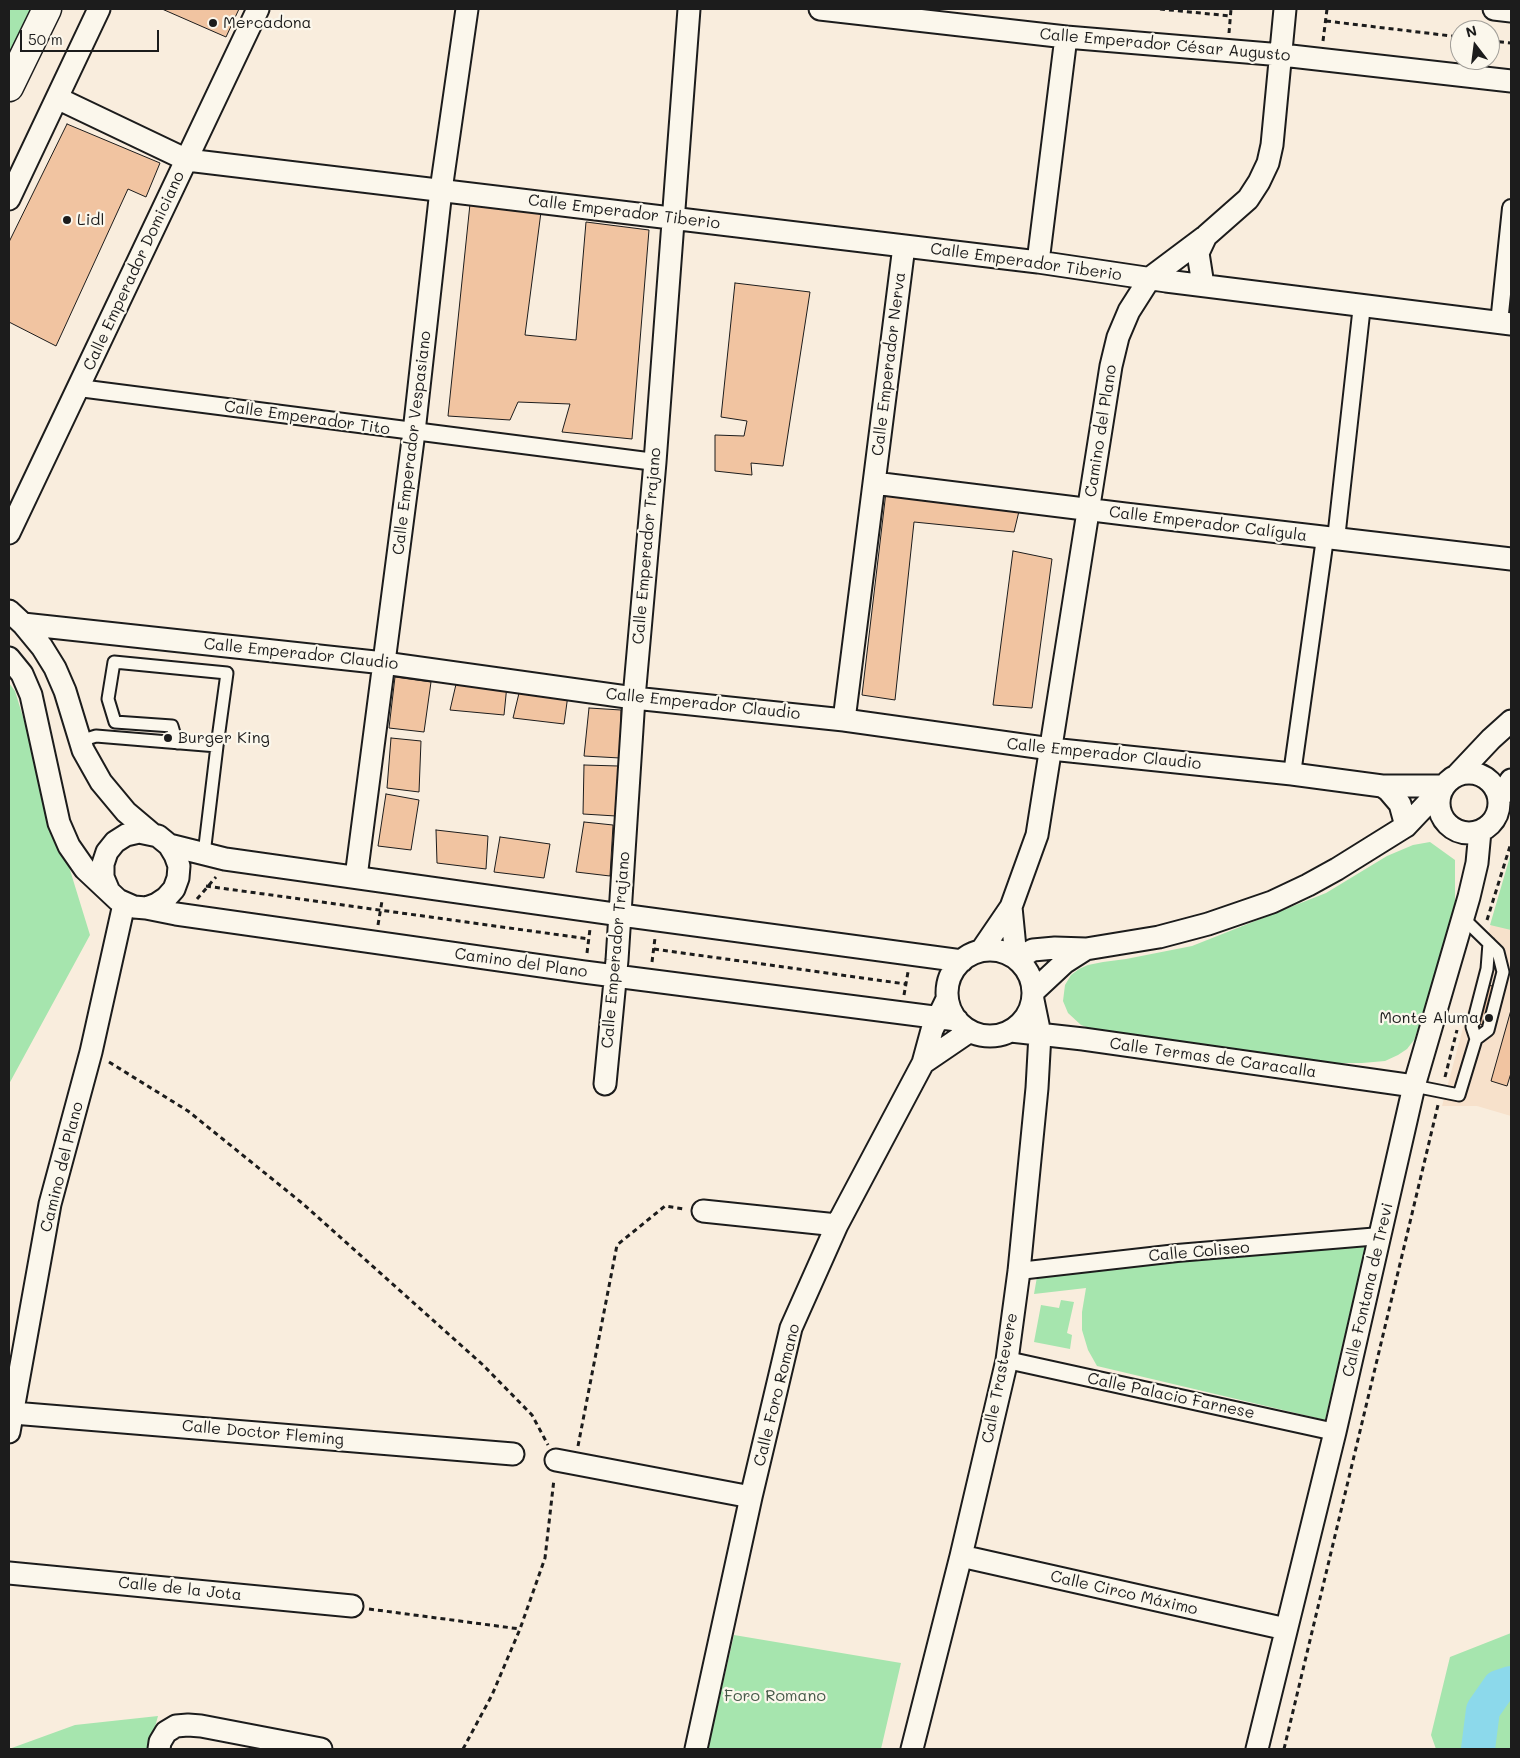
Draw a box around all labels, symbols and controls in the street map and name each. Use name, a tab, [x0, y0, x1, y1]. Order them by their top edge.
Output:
place label: Mercadona	[223, 13, 312, 33]
marker: Mercadona	[207, 17, 219, 29]
scale bar	[22, 20, 161, 52]
north arrow	[1450, 20, 1500, 70]
text: N	[1464, 20, 1479, 42]
street label: Calle Emperador César Augusto	[1039, 24, 1291, 66]
text: 50 m	[28, 29, 63, 49]
street label: Calle Emperador Domiciano	[79, 168, 189, 374]
street label: Calle Emperador Tiberio	[527, 191, 721, 233]
place label: Lidl	[77, 210, 104, 230]
marker: Lidl	[61, 214, 73, 226]
street label: Calle Emperador Tiberio	[929, 239, 1123, 285]
street label: Calle Emperador Nerva	[868, 271, 910, 457]
street label: Calle Emperador Vespasiano	[389, 330, 435, 556]
street label: Camino del Plano	[1081, 363, 1121, 499]
street label: Calle Emperador Tito	[223, 397, 391, 439]
street label: Calle Emperador Trajano	[629, 447, 665, 645]
street label: Calle Emperador Calígula	[1108, 502, 1308, 546]
street label: Calle Emperador Claudio	[203, 634, 399, 674]
street label: Calle Emperador Claudio	[605, 684, 801, 724]
place label: Burger King	[178, 728, 270, 748]
marker: Burger King	[162, 732, 174, 744]
street label: Calle Emperador Claudio	[1006, 734, 1202, 774]
street label: Calle Emperador Trajano	[598, 851, 634, 1049]
street label: Camino del Plano	[453, 944, 589, 982]
place label: Monte Aluma	[1379, 1008, 1479, 1028]
marker: Monte Aluma	[1483, 1012, 1495, 1024]
street label: Calle Termas de Caracalla	[1108, 1034, 1318, 1082]
street label: Camino del Plano	[36, 1100, 88, 1234]
street label: Calle Fontana de Trevi	[1339, 1201, 1397, 1379]
street label: Calle Coliseo	[1148, 1238, 1250, 1266]
street label: Calle Trastevere	[978, 1311, 1022, 1445]
street label: Calle Foro Romano	[750, 1322, 804, 1468]
street label: Calle Palacio Farnese	[1086, 1369, 1256, 1423]
street label: Calle Doctor Fleming	[181, 1416, 345, 1450]
street label: Calle Circo Máximo	[1048, 1567, 1200, 1619]
street label: Calle de la Jota	[117, 1573, 243, 1605]
park label: Foro Romano	[724, 1686, 826, 1706]

